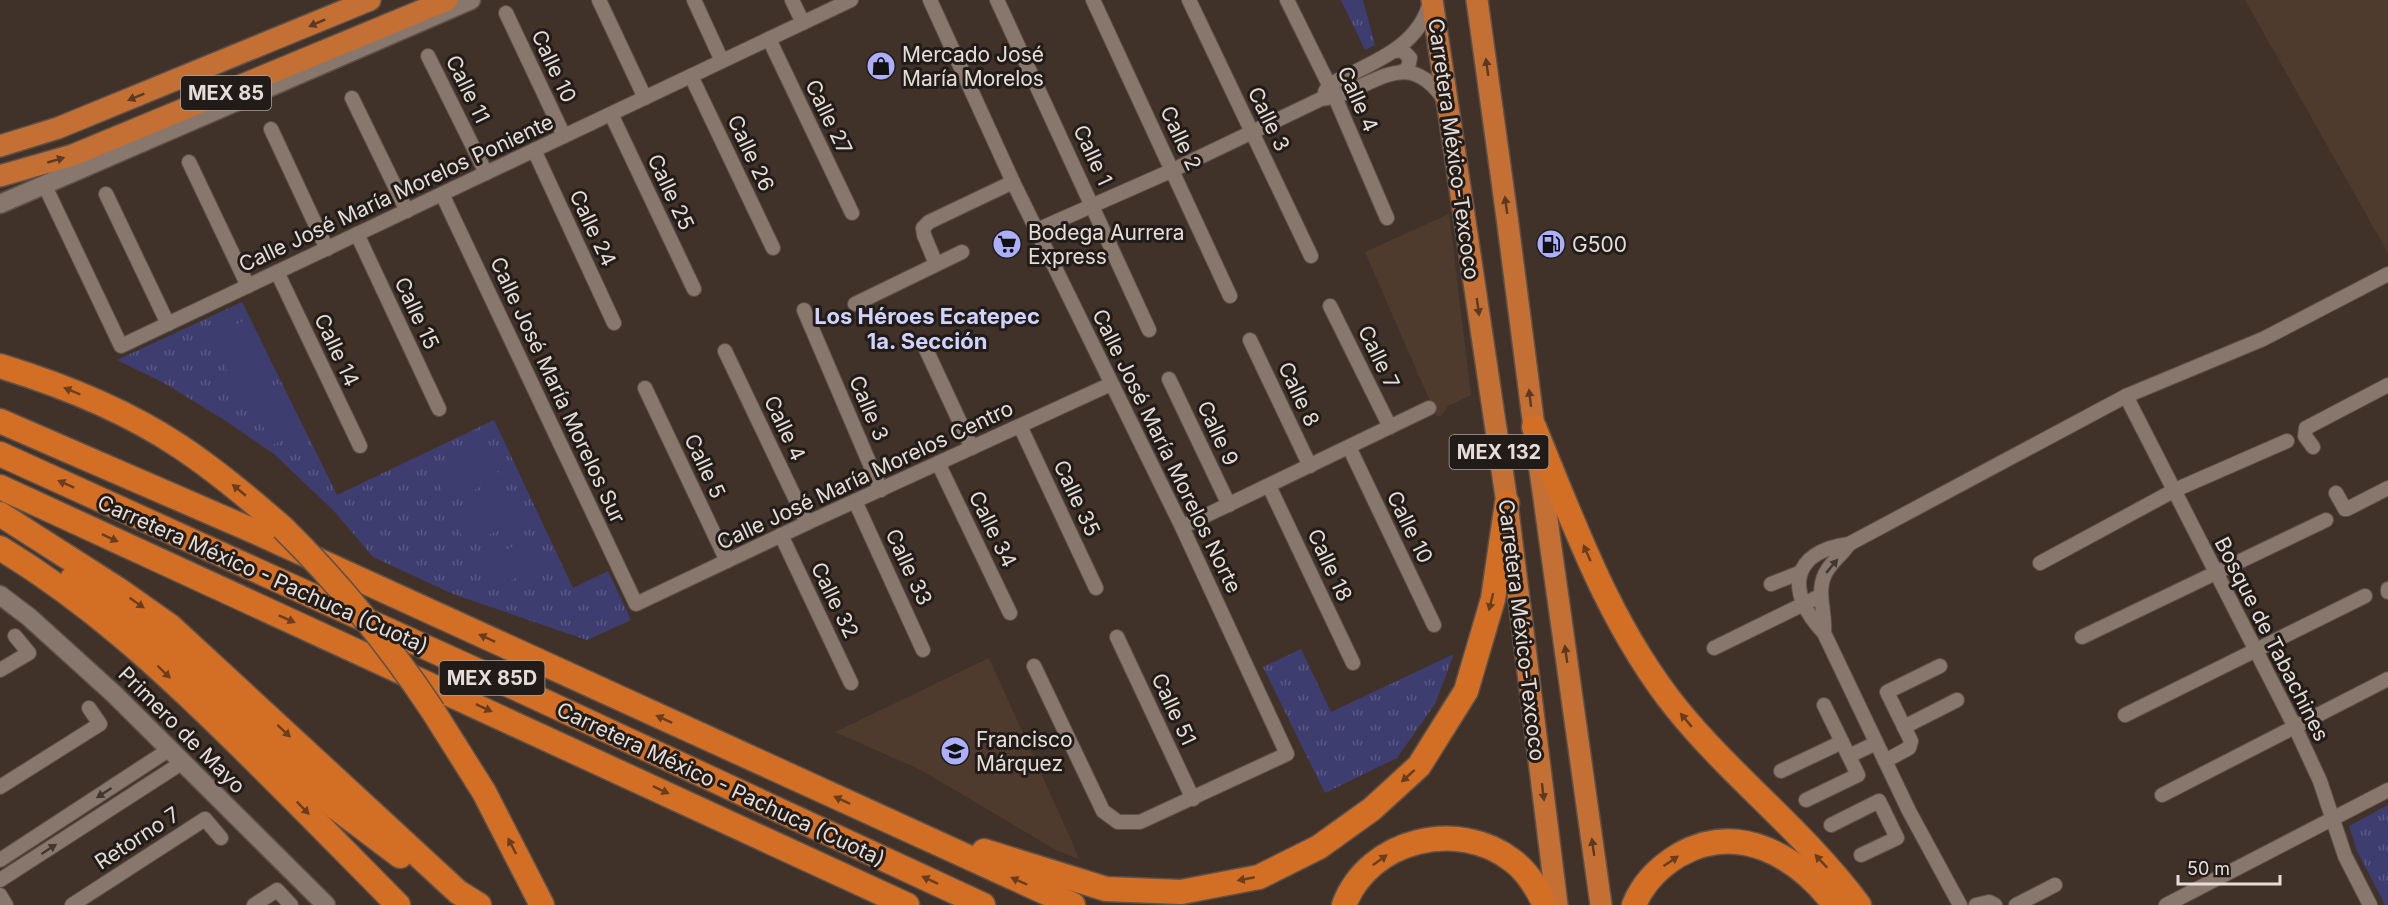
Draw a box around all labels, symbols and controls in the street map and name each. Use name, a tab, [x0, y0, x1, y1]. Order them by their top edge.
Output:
street label: Carretera México-Texcoco	[1423, 17, 1485, 281]
one-way arrow	[308, 19, 325, 28]
street label: Calle 10	[526, 26, 582, 106]
place label: Mercado José María Morelos	[902, 42, 1044, 91]
shop icon: Mercado José María Morelos	[865, 50, 897, 82]
street label: Calle 11	[441, 51, 495, 127]
one-way arrow	[1482, 58, 1491, 77]
street label: Calle 4	[1333, 62, 1383, 136]
street label: Calle 27	[800, 75, 858, 159]
road number: MEX 85	[181, 76, 271, 110]
street label: Calle 3	[1243, 83, 1295, 155]
one-way arrow	[127, 93, 145, 102]
street label: Calle 2	[1155, 102, 1207, 174]
street label: Calle José María Morelos Poniente	[235, 109, 557, 277]
street label: Calle 26	[722, 111, 780, 195]
street label: Calle 1	[1068, 121, 1118, 189]
street label: Calle 25	[643, 150, 699, 234]
one-way arrow	[47, 155, 65, 164]
street label: Calle 24	[564, 186, 622, 270]
one-way arrow	[1501, 195, 1510, 214]
place label: Bodega Aurrera Express	[1028, 220, 1185, 269]
supermarket icon: Bodega Aurrera Express	[991, 228, 1023, 260]
fuel station icon: G500	[1535, 228, 1567, 260]
place label: G500	[1572, 232, 1627, 257]
street label: Calle José María Morelos Sur	[485, 253, 631, 527]
street label: Calle 15	[389, 273, 445, 353]
one-way arrow	[1473, 298, 1482, 317]
district label: Los Héroes Ecatepec 1a. Sección	[814, 303, 1040, 354]
street label: Calle José María Morelos Norte	[1087, 305, 1247, 597]
street label: Calle 14	[309, 310, 365, 390]
street label: Calle 7	[1353, 321, 1405, 393]
street label: Calle 8	[1273, 358, 1325, 430]
street label: Calle 3	[844, 372, 894, 444]
one-way arrow	[63, 386, 81, 395]
one-way arrow	[1525, 389, 1535, 408]
street label: Calle 4	[759, 391, 811, 465]
street label: Calle José María Morelos Centro	[713, 395, 1017, 555]
street label: Calle 9	[1192, 397, 1244, 469]
street label: Calle 5	[679, 430, 731, 502]
road number: MEX 132	[1450, 435, 1549, 469]
street label: Calle 35	[1049, 456, 1105, 540]
one-way arrow	[56, 479, 74, 489]
one-way arrow	[231, 483, 247, 496]
street label: Calle 34	[964, 487, 1022, 571]
street label: Calle 10	[1382, 487, 1438, 567]
street label: Carretera México - Pachuca (Cuota)	[94, 489, 432, 659]
street label: Carretera México-Texcoco	[1494, 498, 1550, 762]
street label: Calle 33	[880, 525, 938, 609]
street label: Calle 18	[1302, 525, 1358, 605]
one-way arrow	[102, 533, 119, 542]
street label: Bosque de Tabachines	[2210, 533, 2334, 745]
one-way arrow	[1582, 544, 1591, 561]
street label: Calle 32	[806, 558, 864, 642]
one-way arrow	[1825, 558, 1838, 574]
one-way arrow	[1486, 593, 1496, 612]
one-way arrow	[129, 597, 145, 609]
one-way arrow	[279, 615, 296, 624]
one-way arrow	[478, 633, 496, 642]
one-way arrow	[1561, 644, 1570, 663]
street label: Primero de Mayo	[113, 661, 251, 799]
road number: MEX 85D	[440, 661, 544, 695]
one-way arrow	[156, 664, 170, 678]
street label: Calle 51	[1146, 669, 1202, 749]
street label: Carretera México - Pachuca (Cuota)	[553, 697, 889, 871]
one-way arrow	[476, 704, 493, 713]
one-way arrow	[1681, 712, 1693, 727]
one-way arrow	[656, 715, 673, 724]
one-way arrow	[276, 724, 291, 737]
place label: Francisco Márquez	[976, 727, 1073, 776]
school or university icon: Francisco Márquez	[939, 735, 971, 767]
one-way arrow	[1401, 769, 1416, 782]
one-way arrow	[1538, 782, 1547, 801]
one-way arrow	[652, 786, 670, 796]
one-way arrow	[96, 787, 112, 799]
one-way arrow	[833, 796, 850, 805]
street label: Retorno 7	[90, 801, 184, 875]
one-way arrow	[295, 801, 309, 815]
one-way arrow	[1588, 837, 1597, 856]
one-way arrow	[507, 838, 517, 855]
one-way arrow	[41, 843, 57, 855]
scale bar	[2178, 848, 2280, 886]
one-way arrow	[1371, 854, 1387, 866]
one-way arrow	[1814, 854, 1828, 868]
one-way arrow	[1662, 855, 1678, 867]
text: 50 m	[2187, 858, 2230, 879]
one-way arrow	[1236, 875, 1255, 884]
one-way arrow	[922, 876, 939, 885]
one-way arrow	[1010, 876, 1028, 886]

